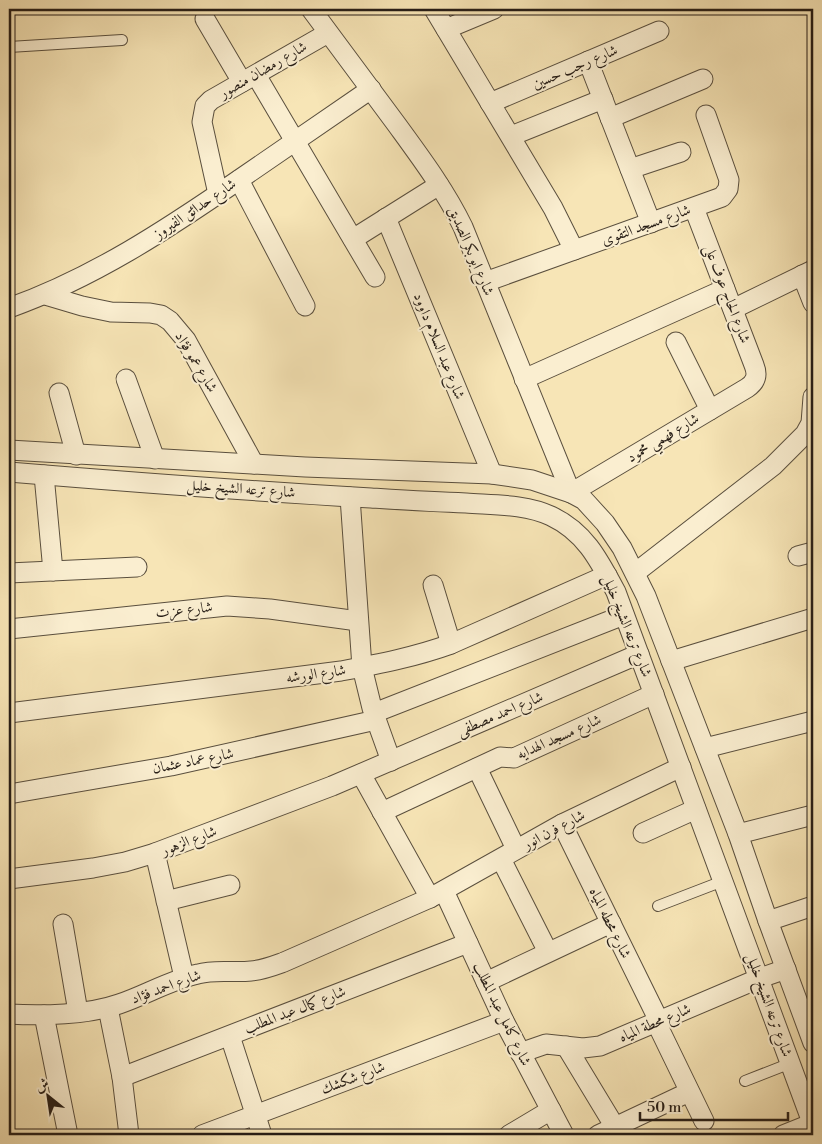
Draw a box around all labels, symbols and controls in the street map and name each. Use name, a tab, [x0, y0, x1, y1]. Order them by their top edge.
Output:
street label: شارع رمضان منصور	[214, 37, 312, 106]
street label: شارع رجب حسين	[529, 40, 622, 96]
street label: شارع حدائق الفيروز	[149, 174, 242, 247]
street label: شارع مسجد التقوى	[599, 200, 694, 253]
street label: شارع ابو بكر الصديق	[441, 204, 498, 300]
street label: شارع الحاج عوف على	[697, 242, 755, 347]
street label: شارع عبد السلام داوود	[406, 290, 469, 403]
street label: شارع عمو فؤاد	[168, 328, 222, 397]
street label: شارع فهمي محمود	[623, 409, 705, 470]
street label: شارع ترعه الشيخ خليل	[186, 476, 296, 506]
street label: شارع ترعه الشيخ خليل	[594, 572, 656, 682]
street label: شارع عزت	[155, 598, 214, 625]
street label: شارع الورشه	[285, 660, 348, 691]
street label: شارع احمد مصطفى	[454, 687, 547, 743]
street label: شارع مسجد الهدايه	[514, 710, 606, 767]
street label: شارع عماد عثمان	[151, 744, 236, 781]
street label: شارع فرن انور	[518, 806, 590, 858]
street label: شارع الزهور	[157, 822, 221, 864]
street label: شارع محطه المياه	[582, 884, 635, 963]
street label: شارع ترعه الشيخ خليل	[738, 951, 797, 1061]
street label: شارع كامل عبد المطلب	[466, 959, 535, 1070]
street label: شارع احمد فؤاد	[128, 966, 205, 1011]
street label: شارع كمال عبد المطلب	[242, 982, 350, 1041]
street label: شارع محطة المياه	[616, 999, 695, 1049]
street label: شارع شكشك	[318, 1057, 389, 1102]
north arrow	[22, 1072, 72, 1122]
text: ش	[31, 1074, 53, 1097]
scale bar	[640, 1089, 787, 1121]
text: 50 m	[647, 1098, 681, 1117]

